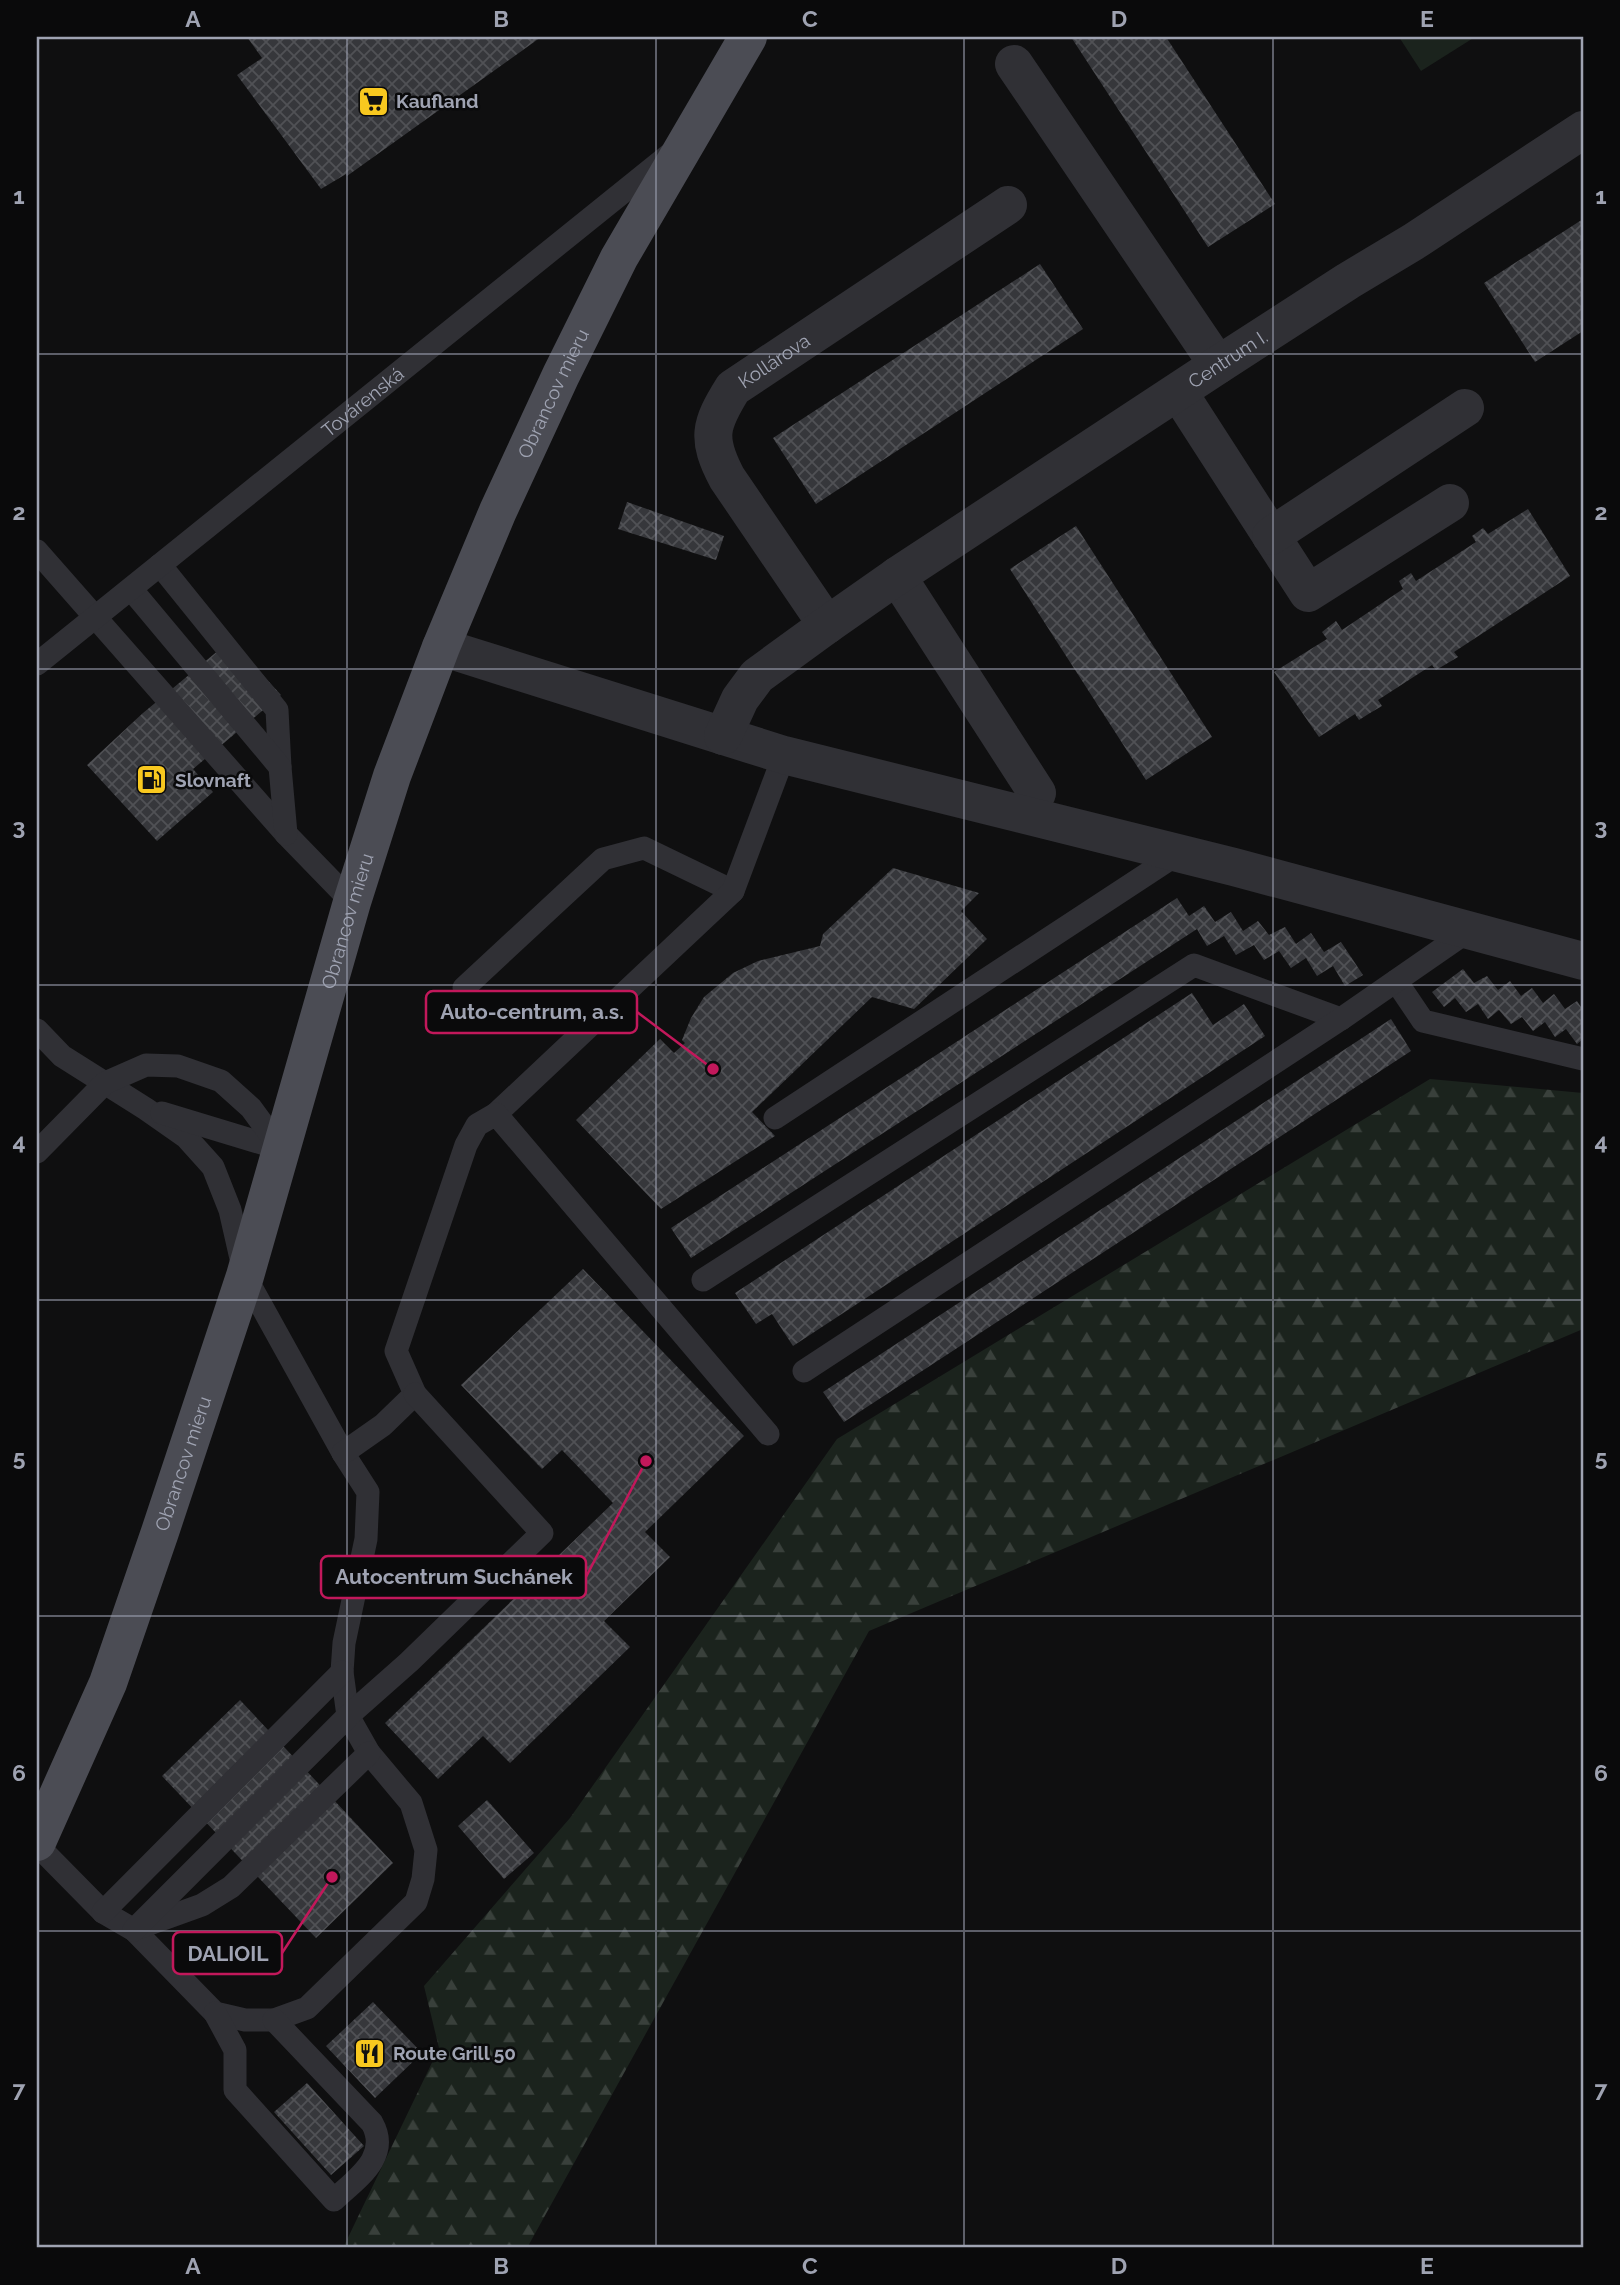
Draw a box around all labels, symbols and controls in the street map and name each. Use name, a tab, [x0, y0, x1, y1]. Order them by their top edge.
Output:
text: A	[185, 5, 201, 32]
text: B	[493, 5, 509, 32]
text: C	[802, 5, 818, 32]
text: D	[1111, 5, 1127, 32]
text: E	[1420, 5, 1434, 32]
supermarket icon: Kaufland	[356, 84, 390, 118]
place label: Kaufland	[396, 90, 478, 112]
text: 1	[13, 182, 25, 209]
text: 1	[1595, 182, 1607, 209]
street label: Obrancov mieru	[513, 325, 593, 462]
street label: Centrum I.	[1184, 325, 1271, 393]
street label: Kollárova	[734, 329, 814, 392]
street label: Továrenská	[317, 362, 408, 441]
text: 2	[13, 498, 25, 525]
text: 2	[1595, 498, 1607, 525]
fuel station icon: Slovnaft	[135, 763, 169, 797]
place label: Slovnaft	[175, 769, 252, 791]
text: 3	[13, 813, 25, 840]
text: 3	[1595, 813, 1607, 840]
street label: Obrancov mieru	[317, 850, 378, 991]
callout: Auto-centrum, a.s.	[426, 991, 637, 1033]
text: Auto-centrum, a.s.	[440, 999, 624, 1024]
text: 4	[12, 1128, 26, 1155]
text: 4	[1594, 1128, 1608, 1155]
street label: Obrancov mieru	[150, 1393, 215, 1534]
text: 5	[13, 1444, 26, 1471]
text: 5	[1595, 1444, 1608, 1471]
callout: Autocentrum Suchánek	[321, 1556, 586, 1598]
text: Autocentrum Suchánek	[335, 1564, 573, 1589]
text: 6	[12, 1759, 26, 1786]
text: 6	[1594, 1759, 1608, 1786]
callout: DALIOIL	[173, 1932, 282, 1974]
text: DALIOIL	[187, 1941, 269, 1966]
restaurant icon: Route Grill 50	[353, 2036, 387, 2070]
place label: Route Grill 50	[393, 2042, 516, 2064]
text: 7	[13, 2075, 26, 2102]
text: 7	[1595, 2075, 1608, 2102]
text: A	[185, 2252, 201, 2279]
text: B	[493, 2252, 509, 2279]
text: C	[802, 2252, 818, 2279]
text: D	[1111, 2252, 1127, 2279]
text: E	[1420, 2252, 1434, 2279]

